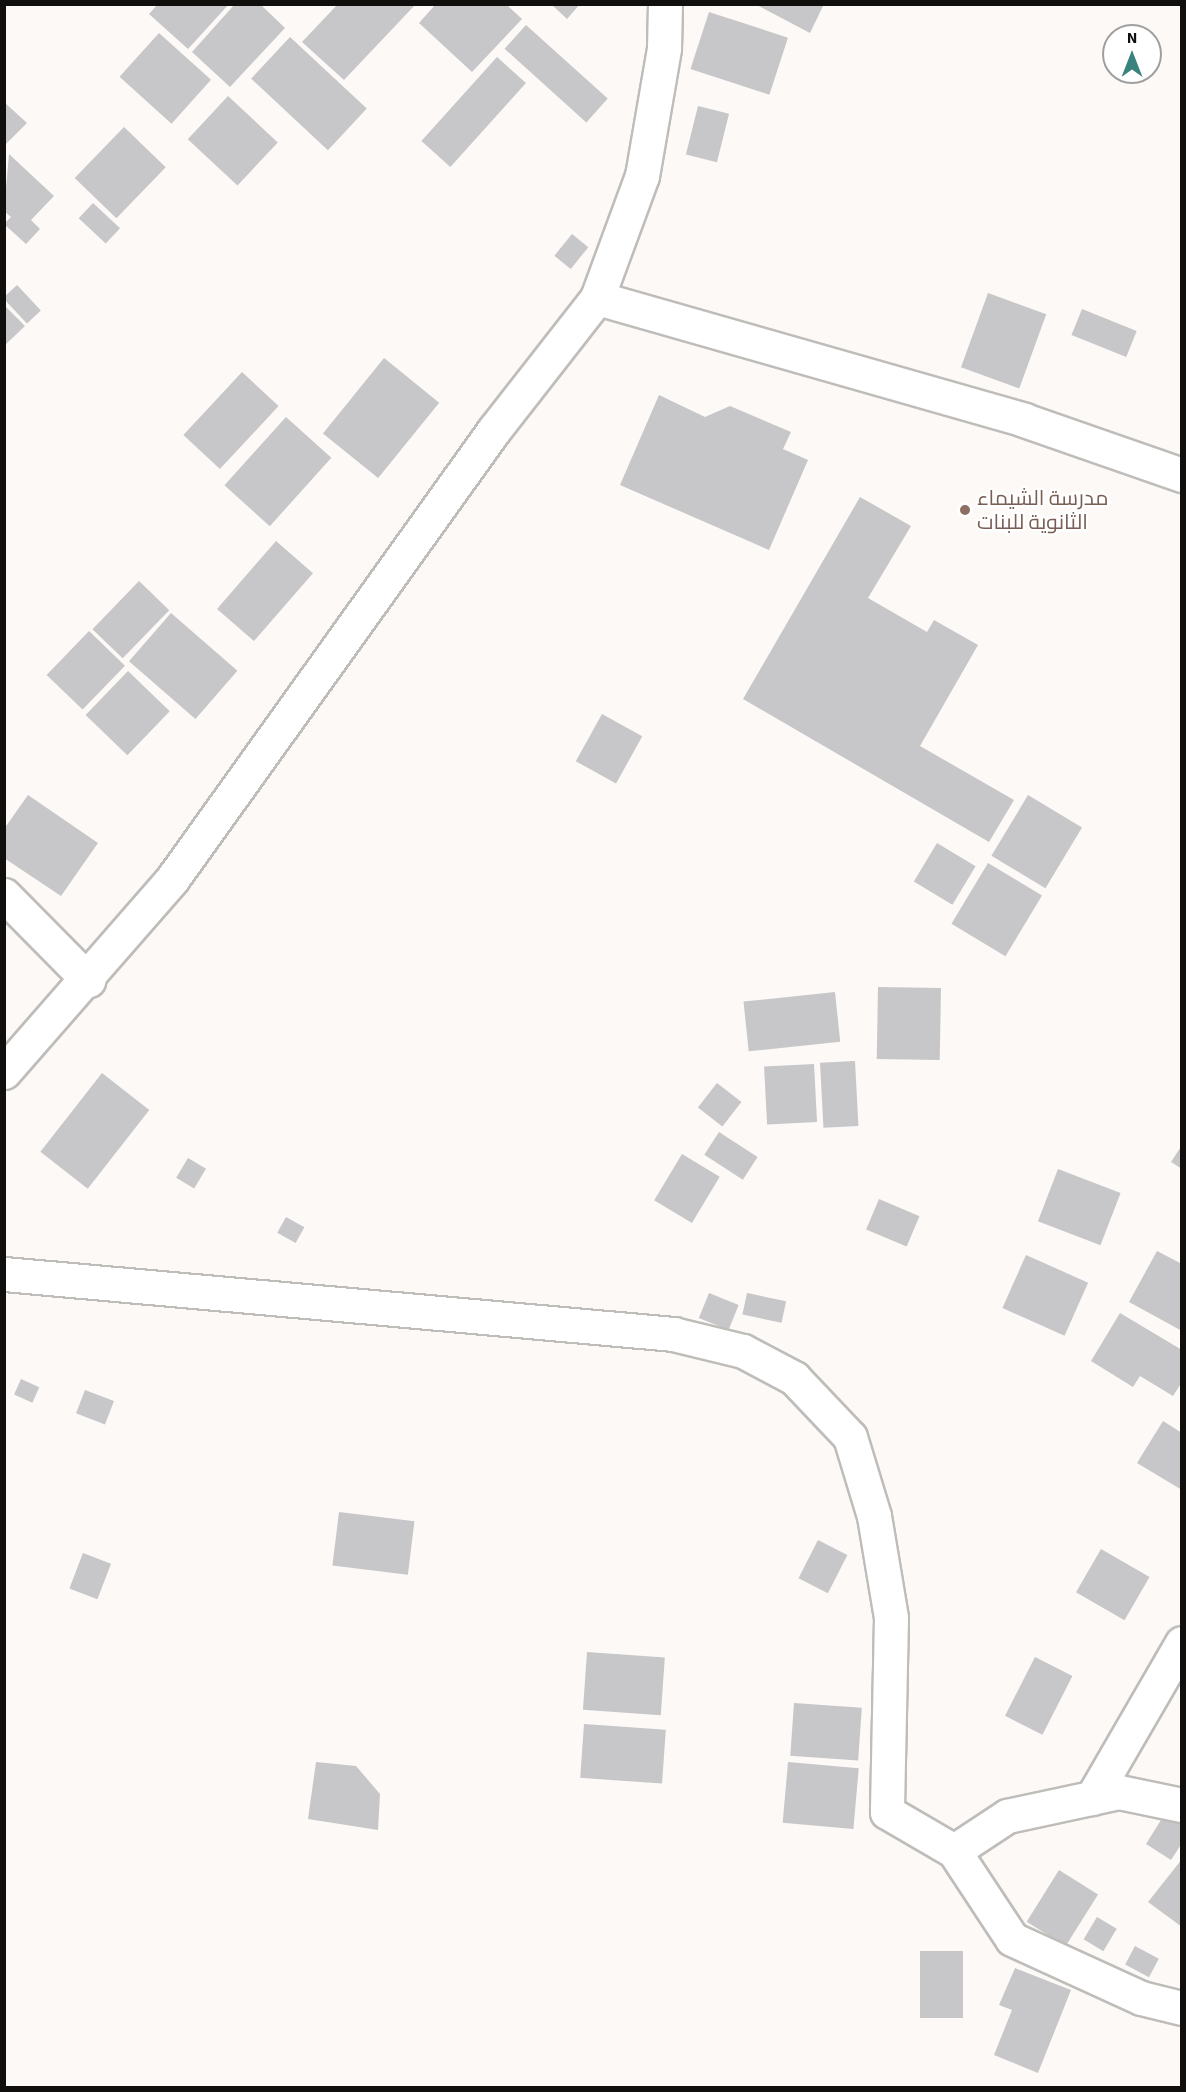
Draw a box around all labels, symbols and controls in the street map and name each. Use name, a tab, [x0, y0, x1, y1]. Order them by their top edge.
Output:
north arrow	[1102, 24, 1162, 84]
text: N	[1127, 27, 1137, 49]
place label: مدرسة الشيماء الثانوية للبنات	[977, 485, 1108, 535]
marker: مدرسة الشيماء الثانوية للبنات	[958, 503, 972, 517]

